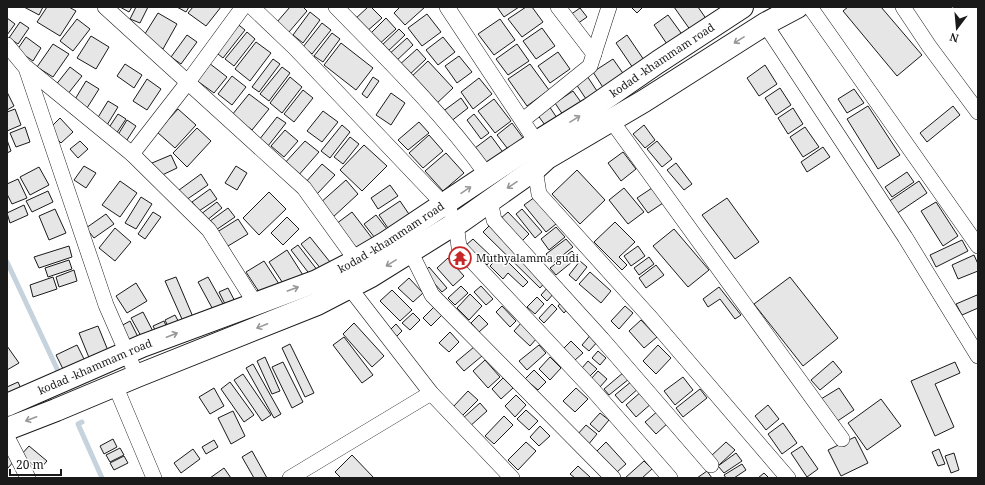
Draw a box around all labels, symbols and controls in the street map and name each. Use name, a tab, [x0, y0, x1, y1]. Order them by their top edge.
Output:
north arrow	[937, 8, 977, 48]
street label: kodad -khammam road	[606, 19, 717, 100]
text: N	[948, 30, 960, 46]
one-way arrow	[733, 37, 745, 45]
one-way arrow	[569, 114, 581, 122]
one-way arrow	[506, 181, 517, 189]
one-way arrow	[461, 186, 472, 194]
street label: kodad -khammam road	[335, 198, 447, 276]
temple icon: Muthyalamma gudi	[447, 245, 473, 271]
place label: Muthyalamma gudi	[476, 250, 579, 265]
one-way arrow	[385, 260, 397, 268]
one-way arrow	[287, 285, 299, 293]
one-way arrow	[256, 323, 268, 331]
one-way arrow	[165, 330, 177, 338]
street label: kodad -khammam road	[35, 335, 154, 398]
one-way arrow	[26, 416, 38, 424]
scale bar	[10, 451, 61, 477]
text: 20 m	[16, 456, 44, 473]

